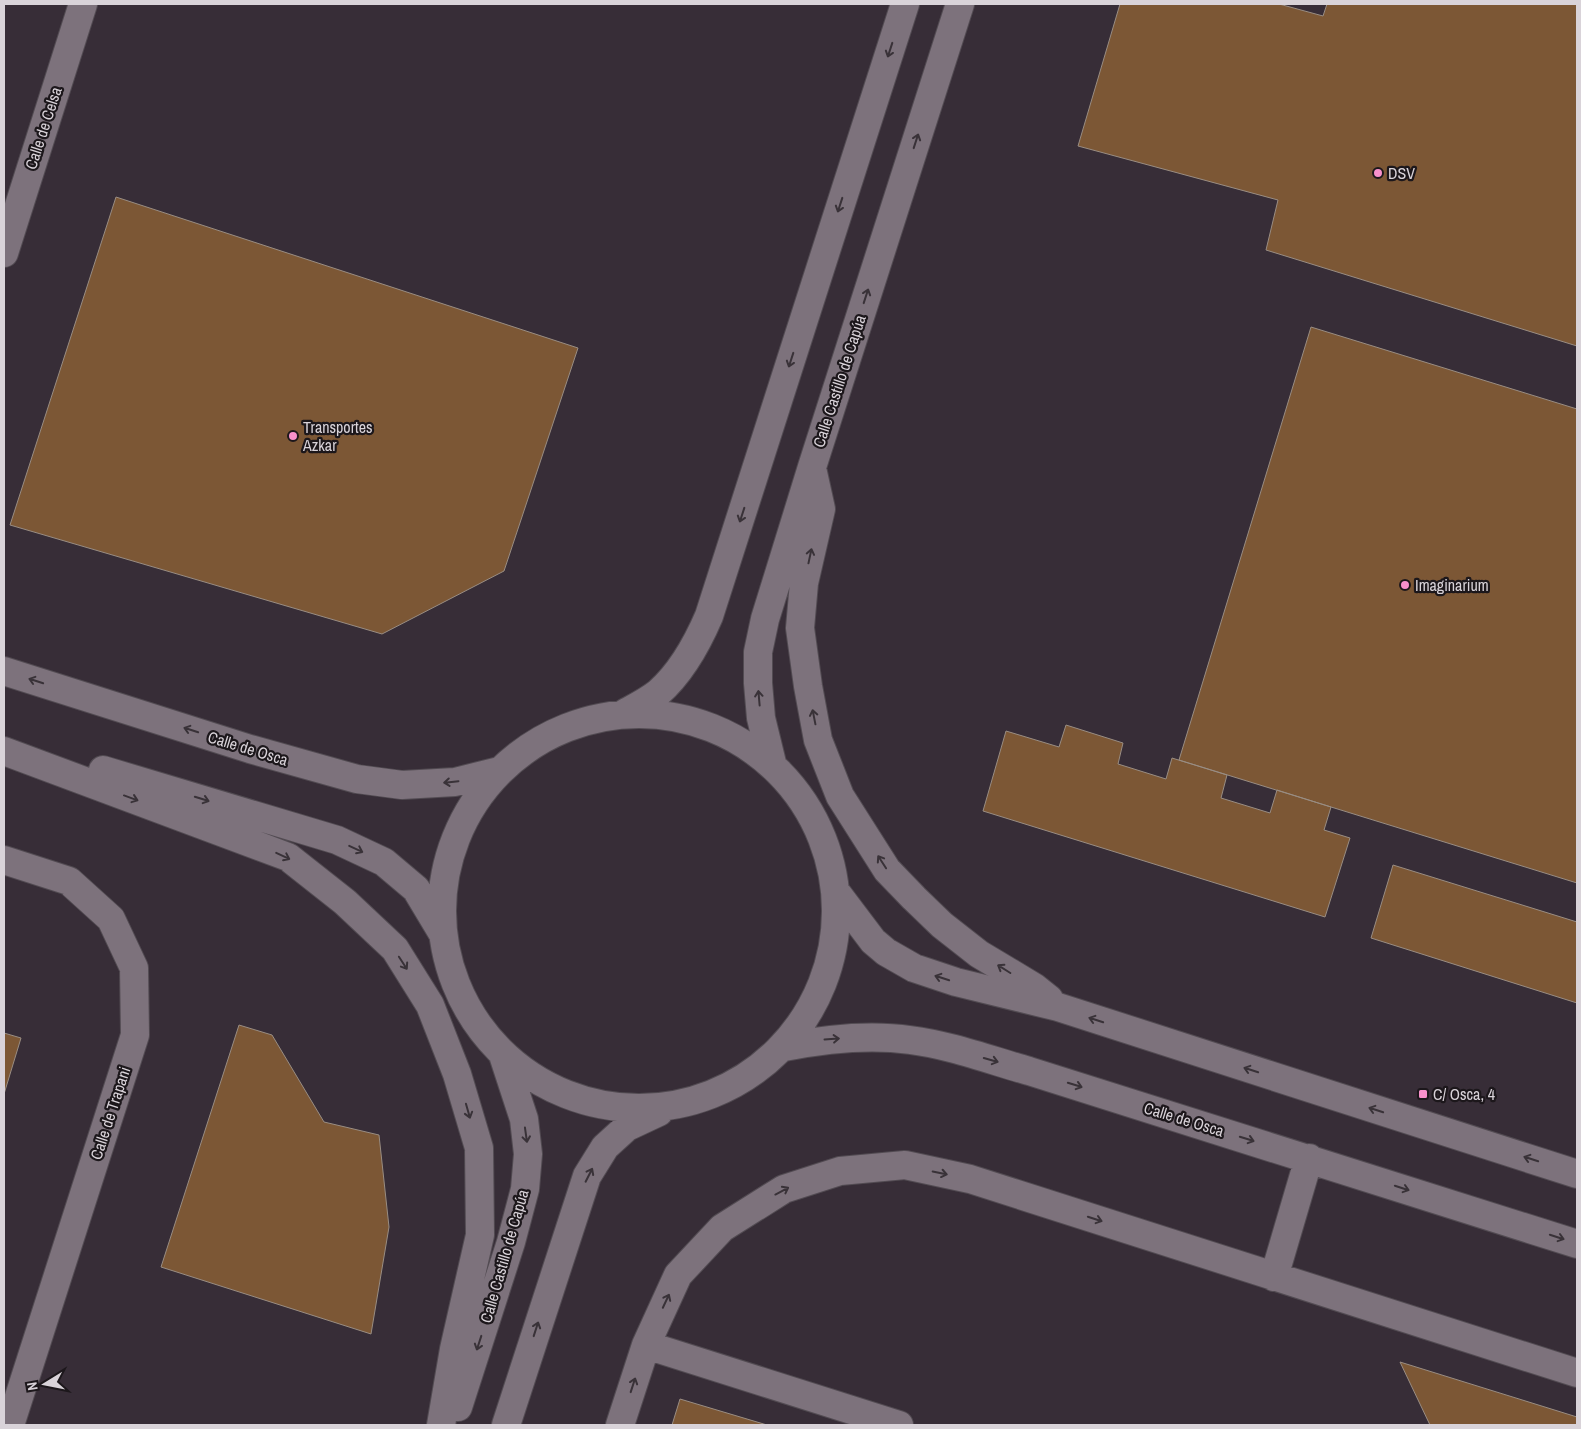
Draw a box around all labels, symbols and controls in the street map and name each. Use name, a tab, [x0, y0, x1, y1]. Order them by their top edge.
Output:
one-way arrow	[885, 42, 894, 58]
street label: Calle de Celsa	[19, 83, 67, 172]
one-way arrow	[911, 134, 921, 150]
place label: DSV	[1388, 162, 1415, 184]
marker: DSV	[1372, 167, 1384, 179]
one-way arrow	[835, 197, 845, 213]
one-way arrow	[862, 288, 872, 304]
street label: Calle Castillo de Capúa	[807, 311, 871, 450]
one-way arrow	[786, 351, 795, 367]
place label: Transportes Azkar	[302, 416, 373, 456]
marker: Transportes Azkar	[287, 430, 299, 442]
one-way arrow	[736, 506, 746, 522]
one-way arrow	[805, 548, 815, 564]
place label: Imaginarium	[1415, 574, 1489, 596]
marker: Imaginarium	[1399, 579, 1411, 591]
one-way arrow	[29, 676, 45, 685]
one-way arrow	[754, 691, 764, 707]
one-way arrow	[808, 709, 818, 725]
one-way arrow	[184, 725, 200, 734]
street label: Calle de Osca	[205, 725, 291, 771]
one-way arrow	[443, 777, 459, 787]
one-way arrow	[123, 794, 139, 803]
one-way arrow	[193, 795, 209, 805]
one-way arrow	[348, 845, 363, 854]
one-way arrow	[275, 851, 290, 861]
one-way arrow	[877, 856, 887, 870]
one-way arrow	[399, 956, 409, 970]
one-way arrow	[997, 963, 1011, 973]
one-way arrow	[935, 972, 951, 982]
one-way arrow	[1089, 1014, 1105, 1024]
one-way arrow	[823, 1035, 839, 1044]
one-way arrow	[983, 1056, 999, 1066]
street label: Calle de Trapani	[85, 1064, 135, 1162]
one-way arrow	[1244, 1065, 1259, 1074]
one-way arrow	[1067, 1081, 1083, 1091]
place label: C/ Osca, 4	[1433, 1083, 1495, 1105]
marker: C/ Osca, 4	[1417, 1088, 1429, 1100]
street label: Calle de Osca	[1141, 1096, 1227, 1142]
one-way arrow	[464, 1103, 473, 1119]
one-way arrow	[1368, 1104, 1384, 1114]
one-way arrow	[521, 1127, 531, 1143]
one-way arrow	[1239, 1135, 1254, 1144]
one-way arrow	[1523, 1154, 1539, 1163]
one-way arrow	[585, 1168, 594, 1183]
one-way arrow	[931, 1169, 947, 1178]
one-way arrow	[1394, 1184, 1409, 1193]
street label: Calle Castillo de Capúa	[474, 1186, 534, 1325]
one-way arrow	[774, 1186, 789, 1196]
one-way arrow	[1087, 1215, 1103, 1225]
one-way arrow	[1548, 1233, 1564, 1242]
one-way arrow	[662, 1294, 672, 1309]
one-way arrow	[532, 1321, 542, 1337]
one-way arrow	[473, 1335, 483, 1351]
north arrow	[20, 1359, 70, 1409]
one-way arrow	[629, 1378, 638, 1393]
text: N	[23, 1381, 42, 1392]

